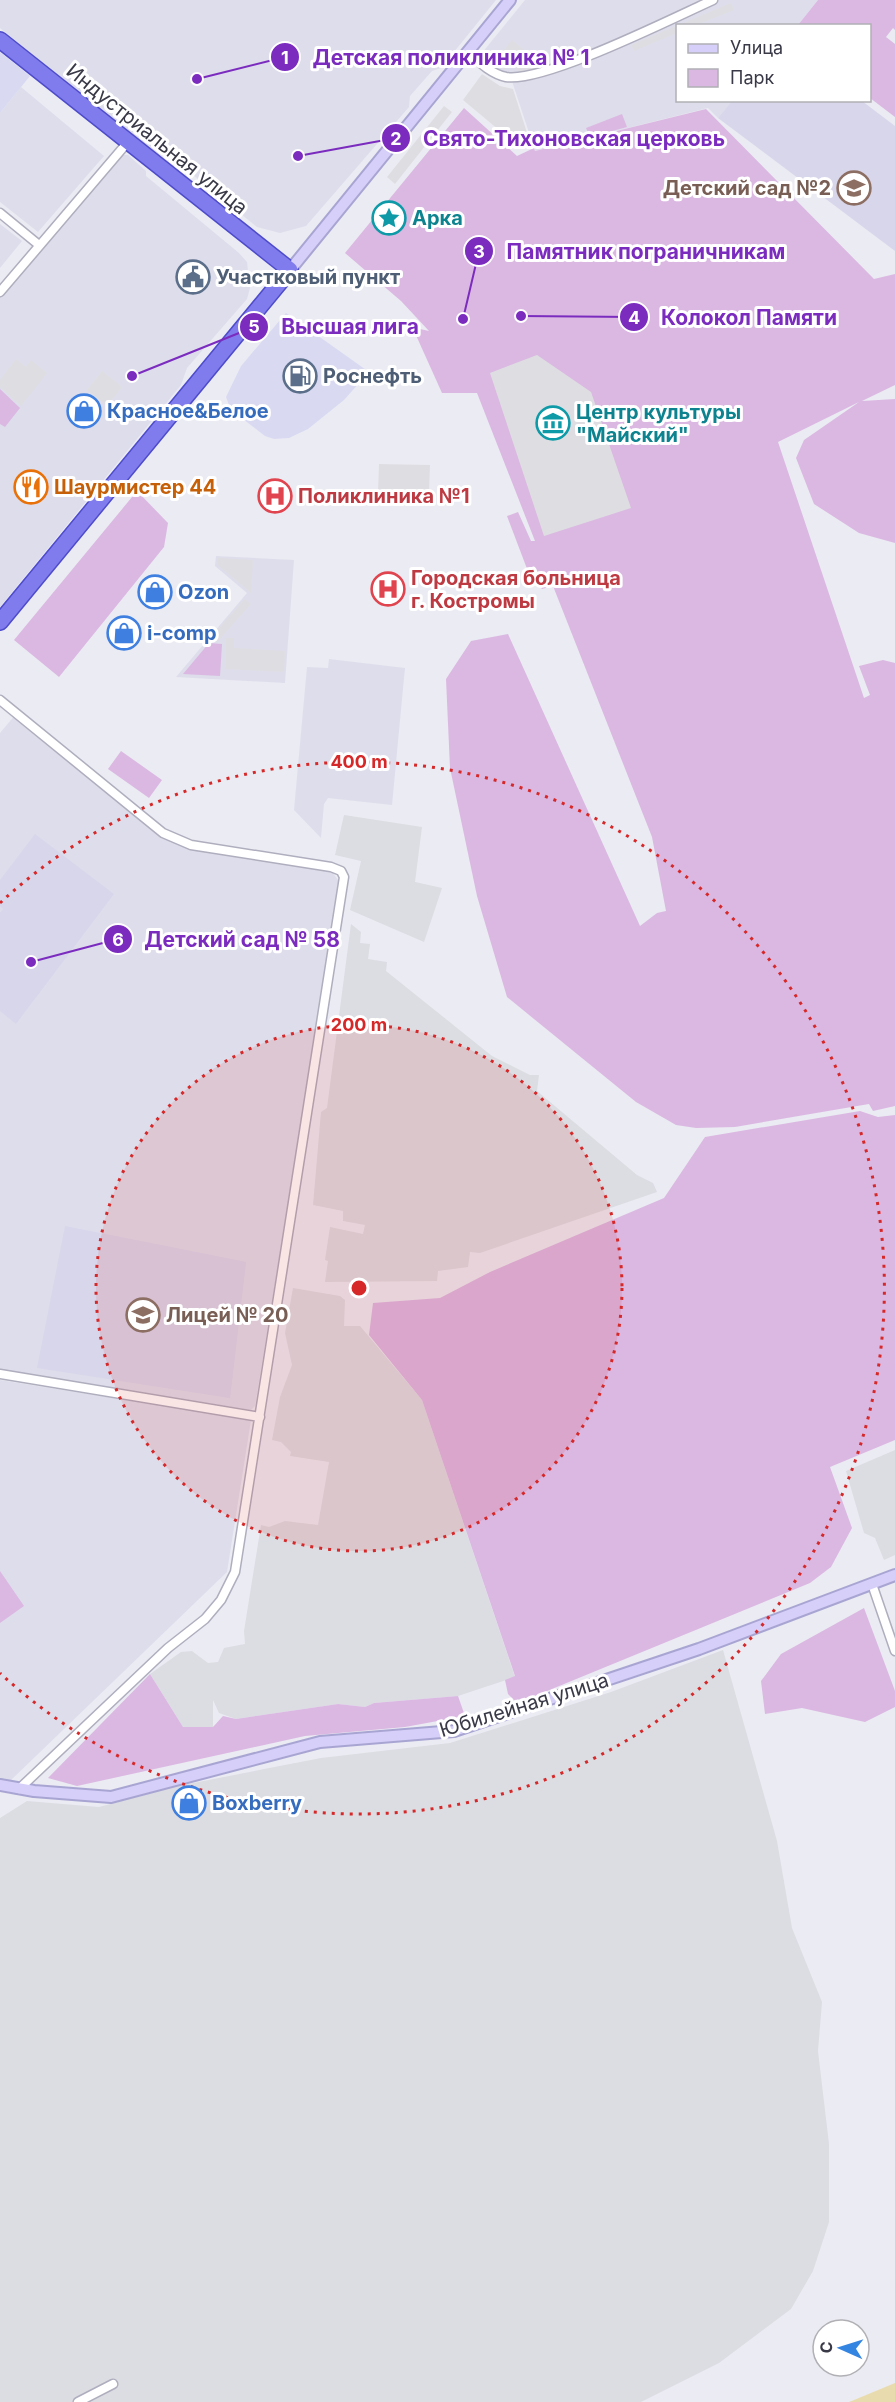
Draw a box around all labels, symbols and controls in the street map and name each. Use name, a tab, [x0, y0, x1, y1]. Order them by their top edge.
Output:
legend	[676, 24, 871, 102]
text: Улица	[730, 37, 783, 58]
callout: Детская поликлиника № 1	[270, 38, 601, 77]
text: Детская поликлиника № 1	[312, 45, 590, 70]
text: 1	[281, 47, 289, 68]
street label: Индустриальная улица	[62, 59, 252, 219]
text: Парк	[730, 67, 775, 88]
callout: Свято-Тихоновская церковь	[381, 119, 737, 158]
text: Свято-Тихоновская церковь	[423, 126, 725, 151]
text: 2	[390, 128, 402, 149]
school or university icon: Детский сад №2	[836, 170, 872, 206]
place label: Детский сад №2	[663, 176, 831, 200]
place icon: Арка	[371, 200, 407, 236]
place label: Арка	[412, 206, 463, 230]
callout: Памятник пограничникам	[464, 232, 797, 271]
text: Памятник пограничникам	[507, 239, 785, 264]
text: 3	[473, 241, 485, 262]
public building icon: Участковый пункт	[175, 259, 211, 295]
place label: Участковый пункт	[216, 265, 400, 289]
callout: Колокол Памяти	[619, 298, 849, 337]
text: Колокол Памяти	[661, 305, 837, 330]
callout: Высшая лига	[239, 307, 431, 346]
text: 4	[628, 307, 640, 328]
text: Высшая лига	[281, 314, 419, 339]
text: 5	[248, 316, 260, 337]
fuel station icon: Роснефть	[282, 358, 318, 394]
place label: Роснефть	[323, 364, 422, 388]
shop icon: Красное&Белое	[66, 393, 102, 429]
place label: Красное&Белое	[107, 399, 269, 423]
place label: Центр культуры "Майский"	[576, 400, 741, 447]
museum icon: Центр культуры "Майский"	[535, 405, 571, 441]
restaurant icon: Шаурмистер 44	[13, 469, 49, 505]
place label: Шаурмистер 44	[54, 475, 216, 499]
hospital icon: Поликлиника №1	[257, 478, 293, 514]
place label: Поликлиника №1	[298, 484, 470, 508]
place label: Городская больница г. Костромы	[411, 566, 621, 613]
hospital icon: Городская больница г. Костромы	[370, 571, 406, 607]
shop icon: Ozon	[137, 574, 173, 610]
place label: Ozon	[178, 580, 229, 604]
shop icon: i-comp	[106, 615, 142, 651]
place label: i-comp	[147, 621, 217, 645]
text: 400 m	[330, 751, 388, 772]
callout: Детский сад № 58	[103, 920, 352, 959]
text: Детский сад № 58	[144, 927, 340, 952]
text: 6	[112, 929, 124, 950]
text: 200 m	[331, 1014, 387, 1035]
centre of rings	[349, 1278, 369, 1298]
school or university icon: Лицей № 20	[125, 1297, 161, 1333]
place label: Лицей № 20	[166, 1303, 289, 1327]
street label: Юбилейная улица	[437, 1668, 611, 1742]
shop icon: Boxberry	[171, 1785, 207, 1821]
place label: Boxberry	[212, 1791, 302, 1815]
north arrow	[811, 2318, 871, 2378]
text: С	[816, 2341, 836, 2354]

